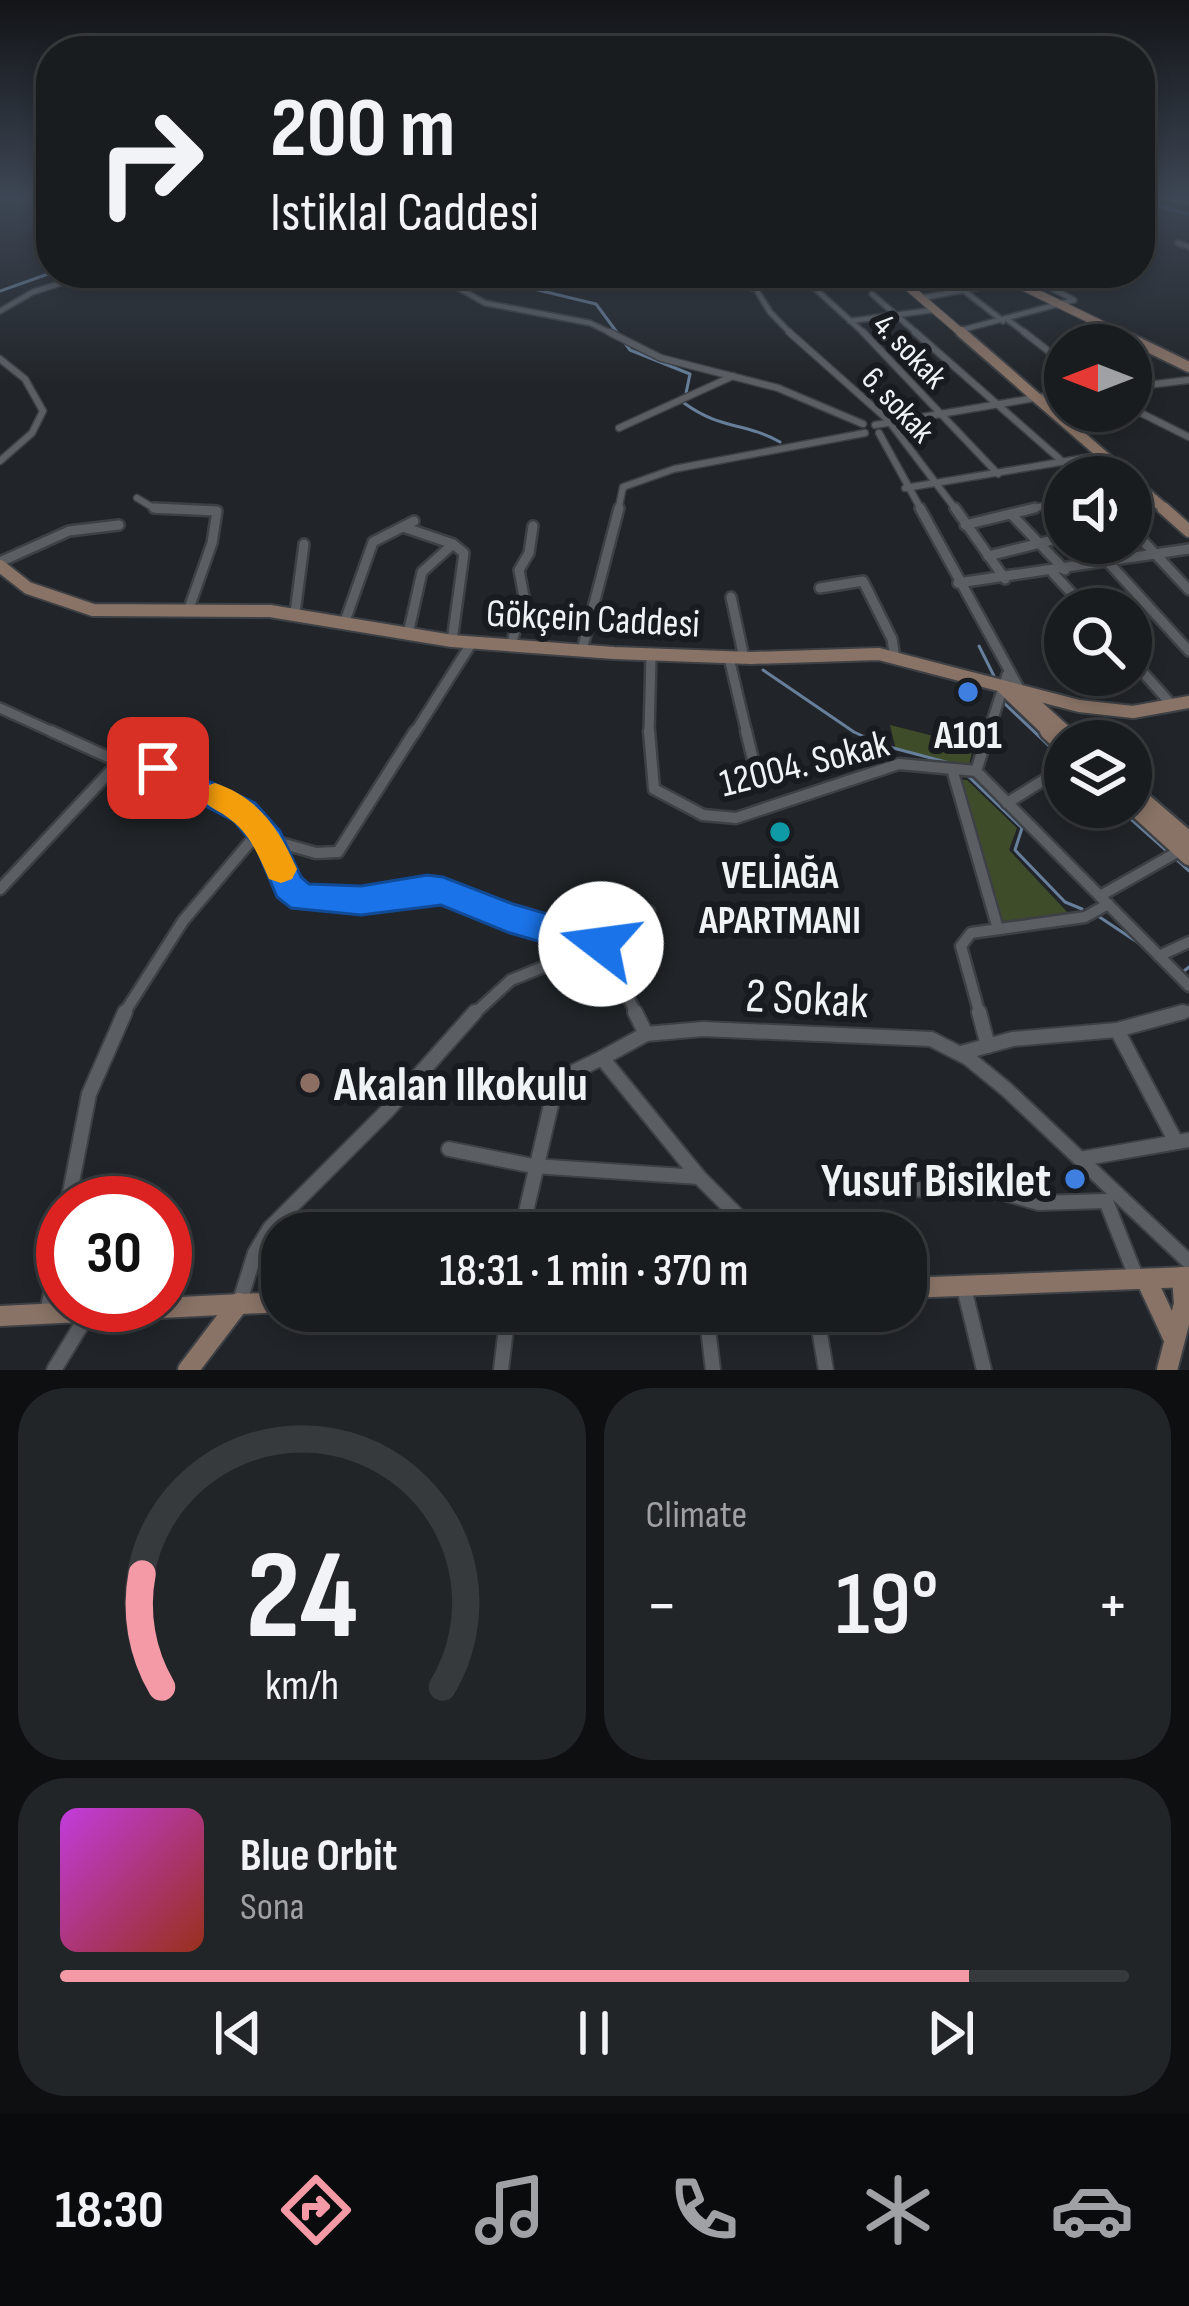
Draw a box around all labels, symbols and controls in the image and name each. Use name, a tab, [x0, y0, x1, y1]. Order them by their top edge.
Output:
text: 200 m	[270, 79, 456, 180]
icon: right	[72, 84, 228, 240]
text: Istiklal Caddesi	[270, 181, 539, 246]
street label: 4. sokak	[864, 306, 955, 397]
north arrow	[1044, 324, 1152, 432]
map controls	[1044, 324, 1152, 828]
street label: 6. sokak	[853, 359, 943, 452]
button: sound	[1044, 456, 1152, 564]
button: search	[1044, 588, 1152, 696]
street label: Gökçein Caddesi	[485, 590, 701, 649]
marker: A101	[955, 679, 981, 705]
place label: A101	[933, 713, 1002, 760]
pin	[107, 717, 209, 819]
button: layers	[1044, 720, 1152, 828]
street label: 12004. Sokak	[715, 721, 894, 808]
icon: arrive	[125, 735, 191, 801]
marker: VELİAĞA APARTMANI	[767, 819, 793, 845]
place label: VELİAĞA APARTMANI	[698, 853, 861, 945]
position arrow	[538, 881, 664, 1007]
street label: 2 Sokak	[744, 968, 870, 1031]
place label: Akalan Ilkokulu	[333, 1057, 588, 1114]
marker: Akalan Ilkokulu	[297, 1070, 323, 1096]
place label: Yusuf Bisiklet	[821, 1153, 1051, 1210]
marker: Yusuf Bisiklet	[1062, 1166, 1088, 1192]
speed limit sign: 30	[36, 1176, 192, 1332]
text: 18:31 · 1 min · 370 m	[439, 1244, 749, 1299]
text: Climate	[646, 1492, 747, 1539]
text: 24	[246, 1524, 358, 1673]
text: 19°	[836, 1552, 939, 1660]
text: −	[646, 1567, 678, 1646]
text: +	[1097, 1567, 1129, 1646]
text: km/h	[265, 1660, 339, 1712]
text: Blue Orbit	[240, 1829, 397, 1884]
text: Sona	[240, 1884, 305, 1931]
icon: previous	[205, 2000, 271, 2066]
icon: pause	[561, 2000, 627, 2066]
icon: next	[918, 2000, 984, 2066]
icon: directions	[274, 2168, 358, 2252]
icon: music	[468, 2168, 552, 2252]
icon: phone	[662, 2168, 746, 2252]
icon: climate	[856, 2168, 940, 2252]
icon: car	[1050, 2168, 1134, 2252]
text: 18:30	[55, 2178, 164, 2243]

